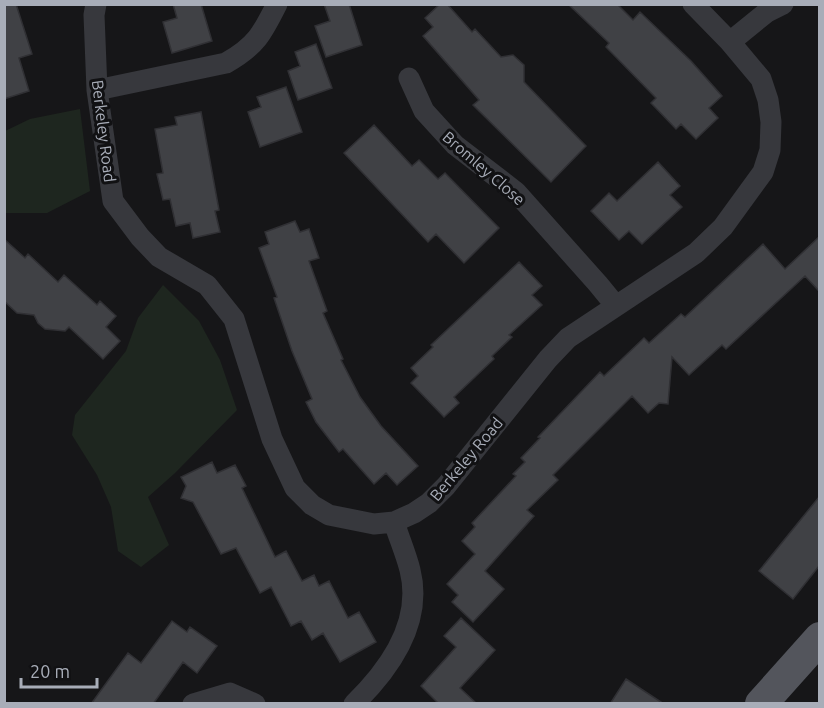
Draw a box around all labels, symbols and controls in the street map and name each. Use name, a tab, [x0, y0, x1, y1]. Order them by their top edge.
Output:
street label: Berkeley Road	[89, 79, 119, 183]
street label: Bromley Close	[439, 127, 529, 209]
street label: Berkeley Road	[426, 414, 506, 504]
scale bar	[21, 651, 98, 689]
text: 20 m	[30, 661, 70, 681]

